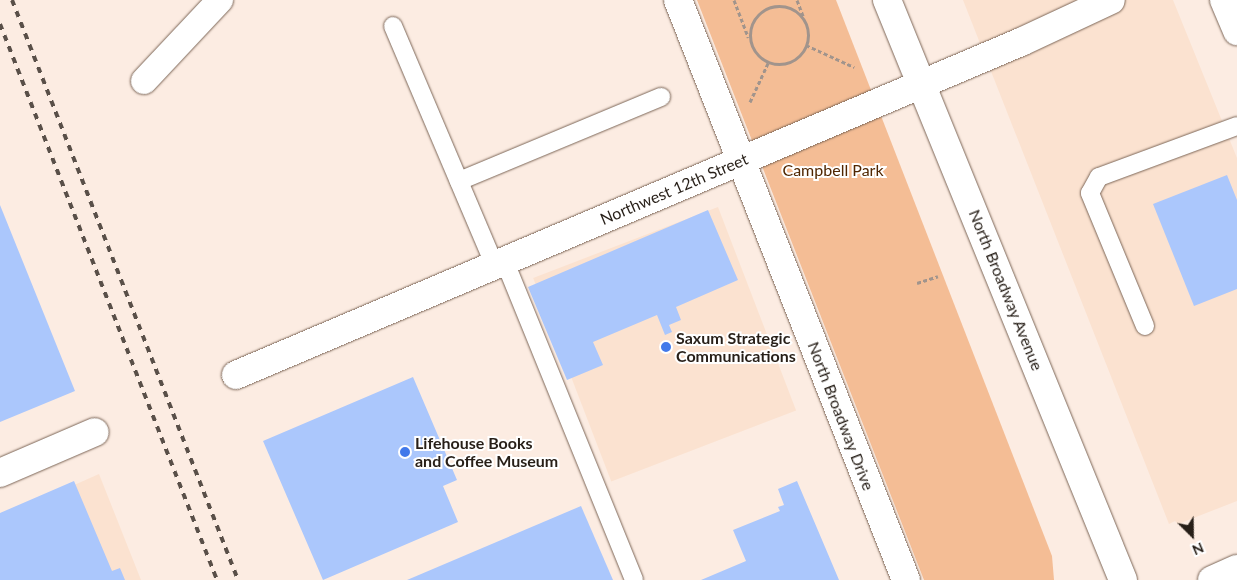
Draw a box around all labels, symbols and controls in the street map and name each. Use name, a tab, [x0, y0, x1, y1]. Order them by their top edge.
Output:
street label: Northwest 12th Street	[597, 149, 751, 229]
park label: Campbell Park	[782, 160, 884, 180]
street label: North Broadway Avenue	[965, 206, 1047, 374]
place label: Saxum Strategic Communications	[676, 328, 796, 366]
street label: North Broadway Drive	[804, 339, 878, 493]
marker: Saxum Strategic Communications	[660, 341, 672, 353]
place label: Lifehouse Books and Coffee Museum	[415, 433, 558, 471]
marker: Lifehouse Books and Coffee Museum	[399, 446, 411, 458]
north arrow	[1167, 510, 1217, 560]
text: N	[1190, 539, 1206, 559]

